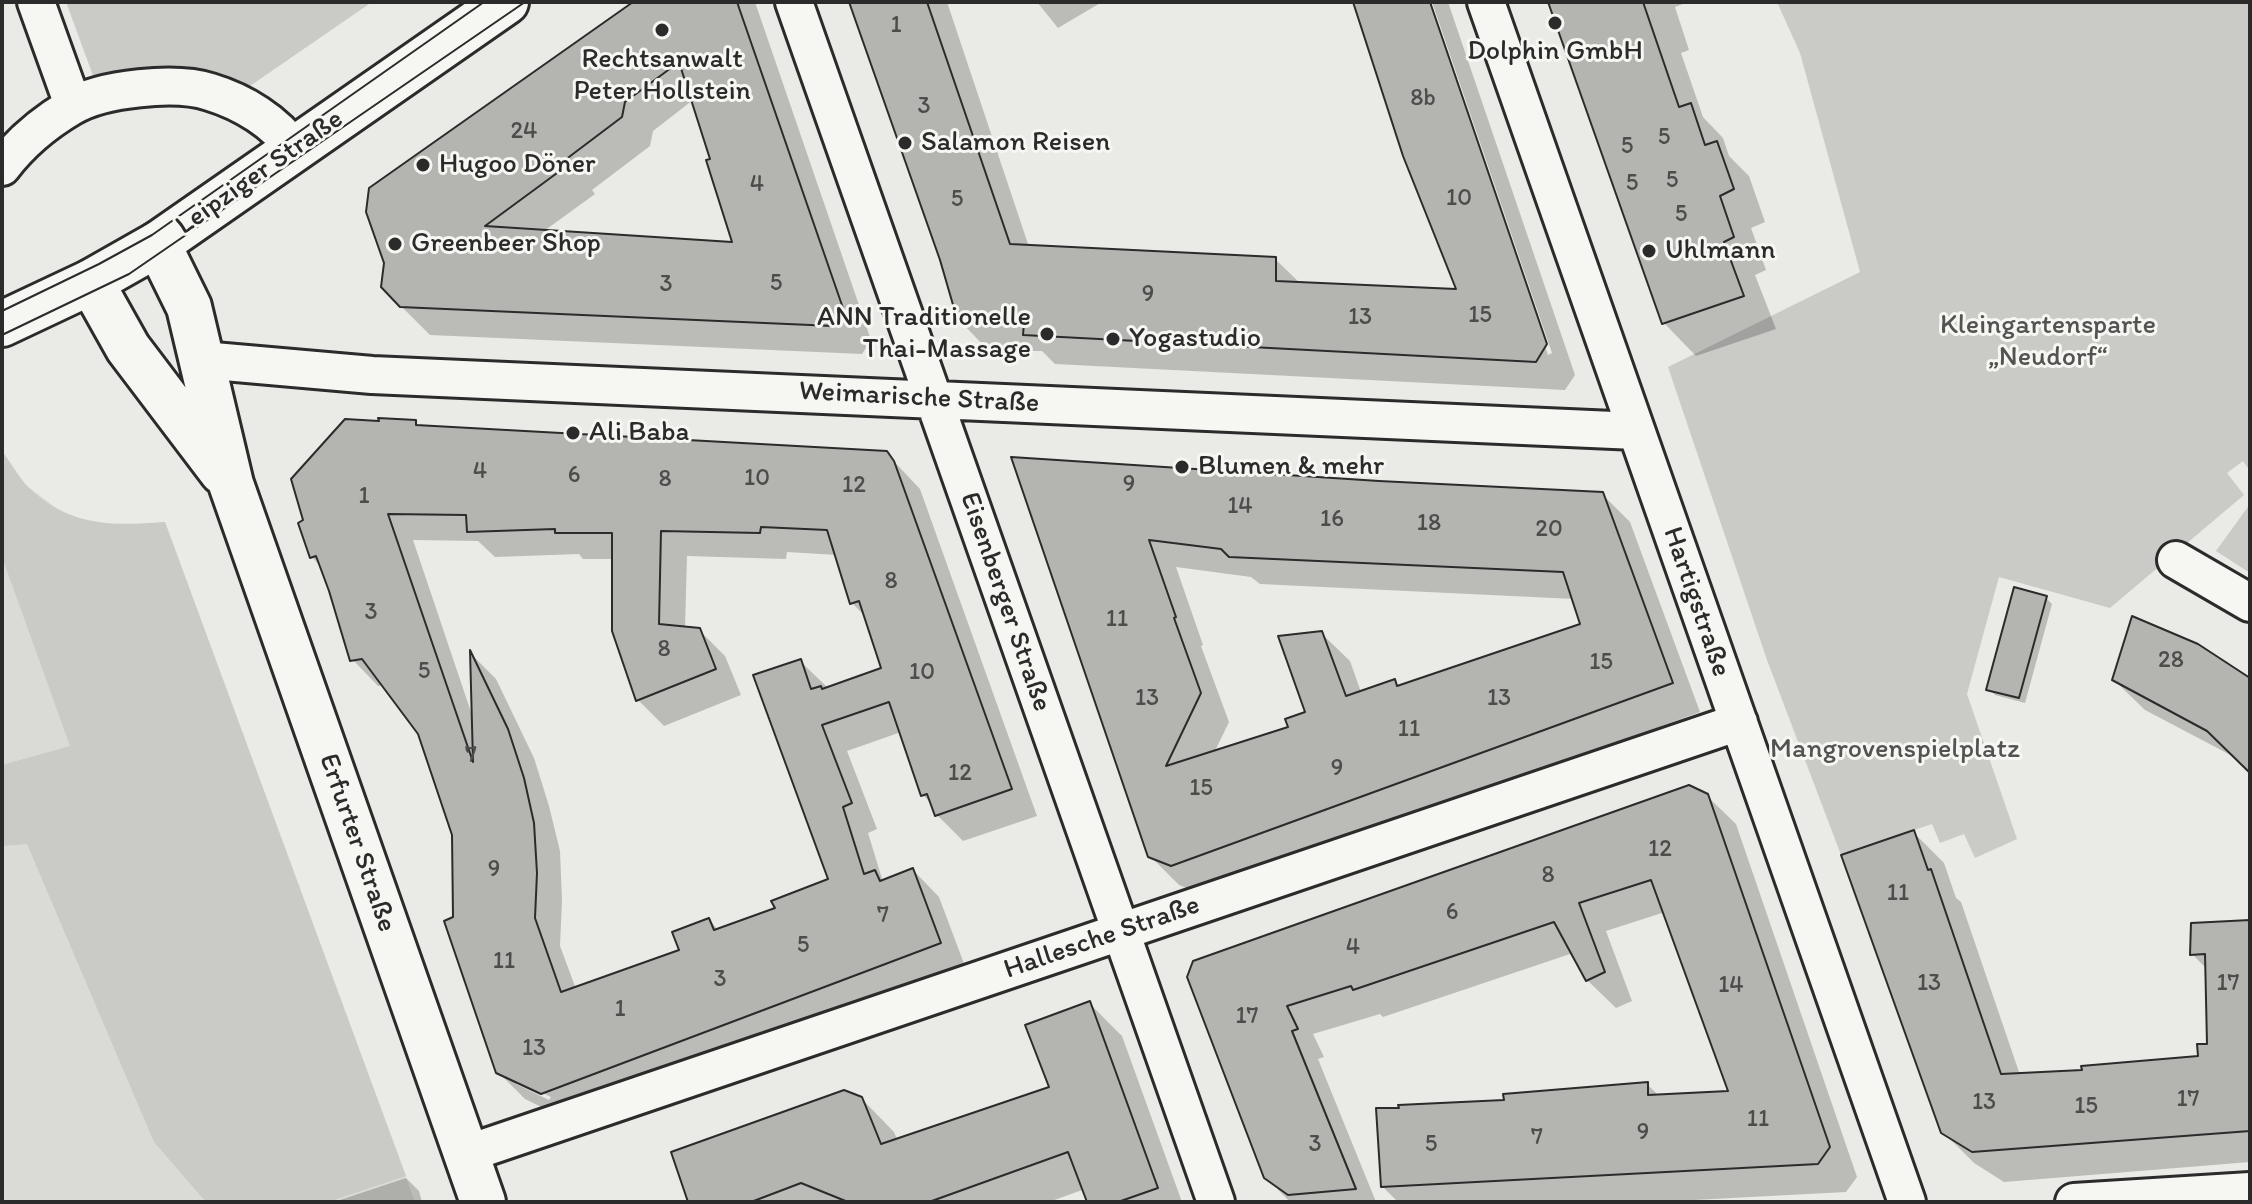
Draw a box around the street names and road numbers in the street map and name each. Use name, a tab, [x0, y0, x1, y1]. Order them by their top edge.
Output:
street label: Leipziger Straße	[170, 103, 350, 243]
street label: Weimarische Straße	[798, 375, 1040, 421]
street label: Eisenberger Straße	[952, 488, 1058, 716]
street label: Hartigstraße	[1655, 523, 1737, 681]
street label: Erfurter Straße	[311, 750, 403, 936]
street label: Hallesche Straße	[1000, 889, 1204, 987]

